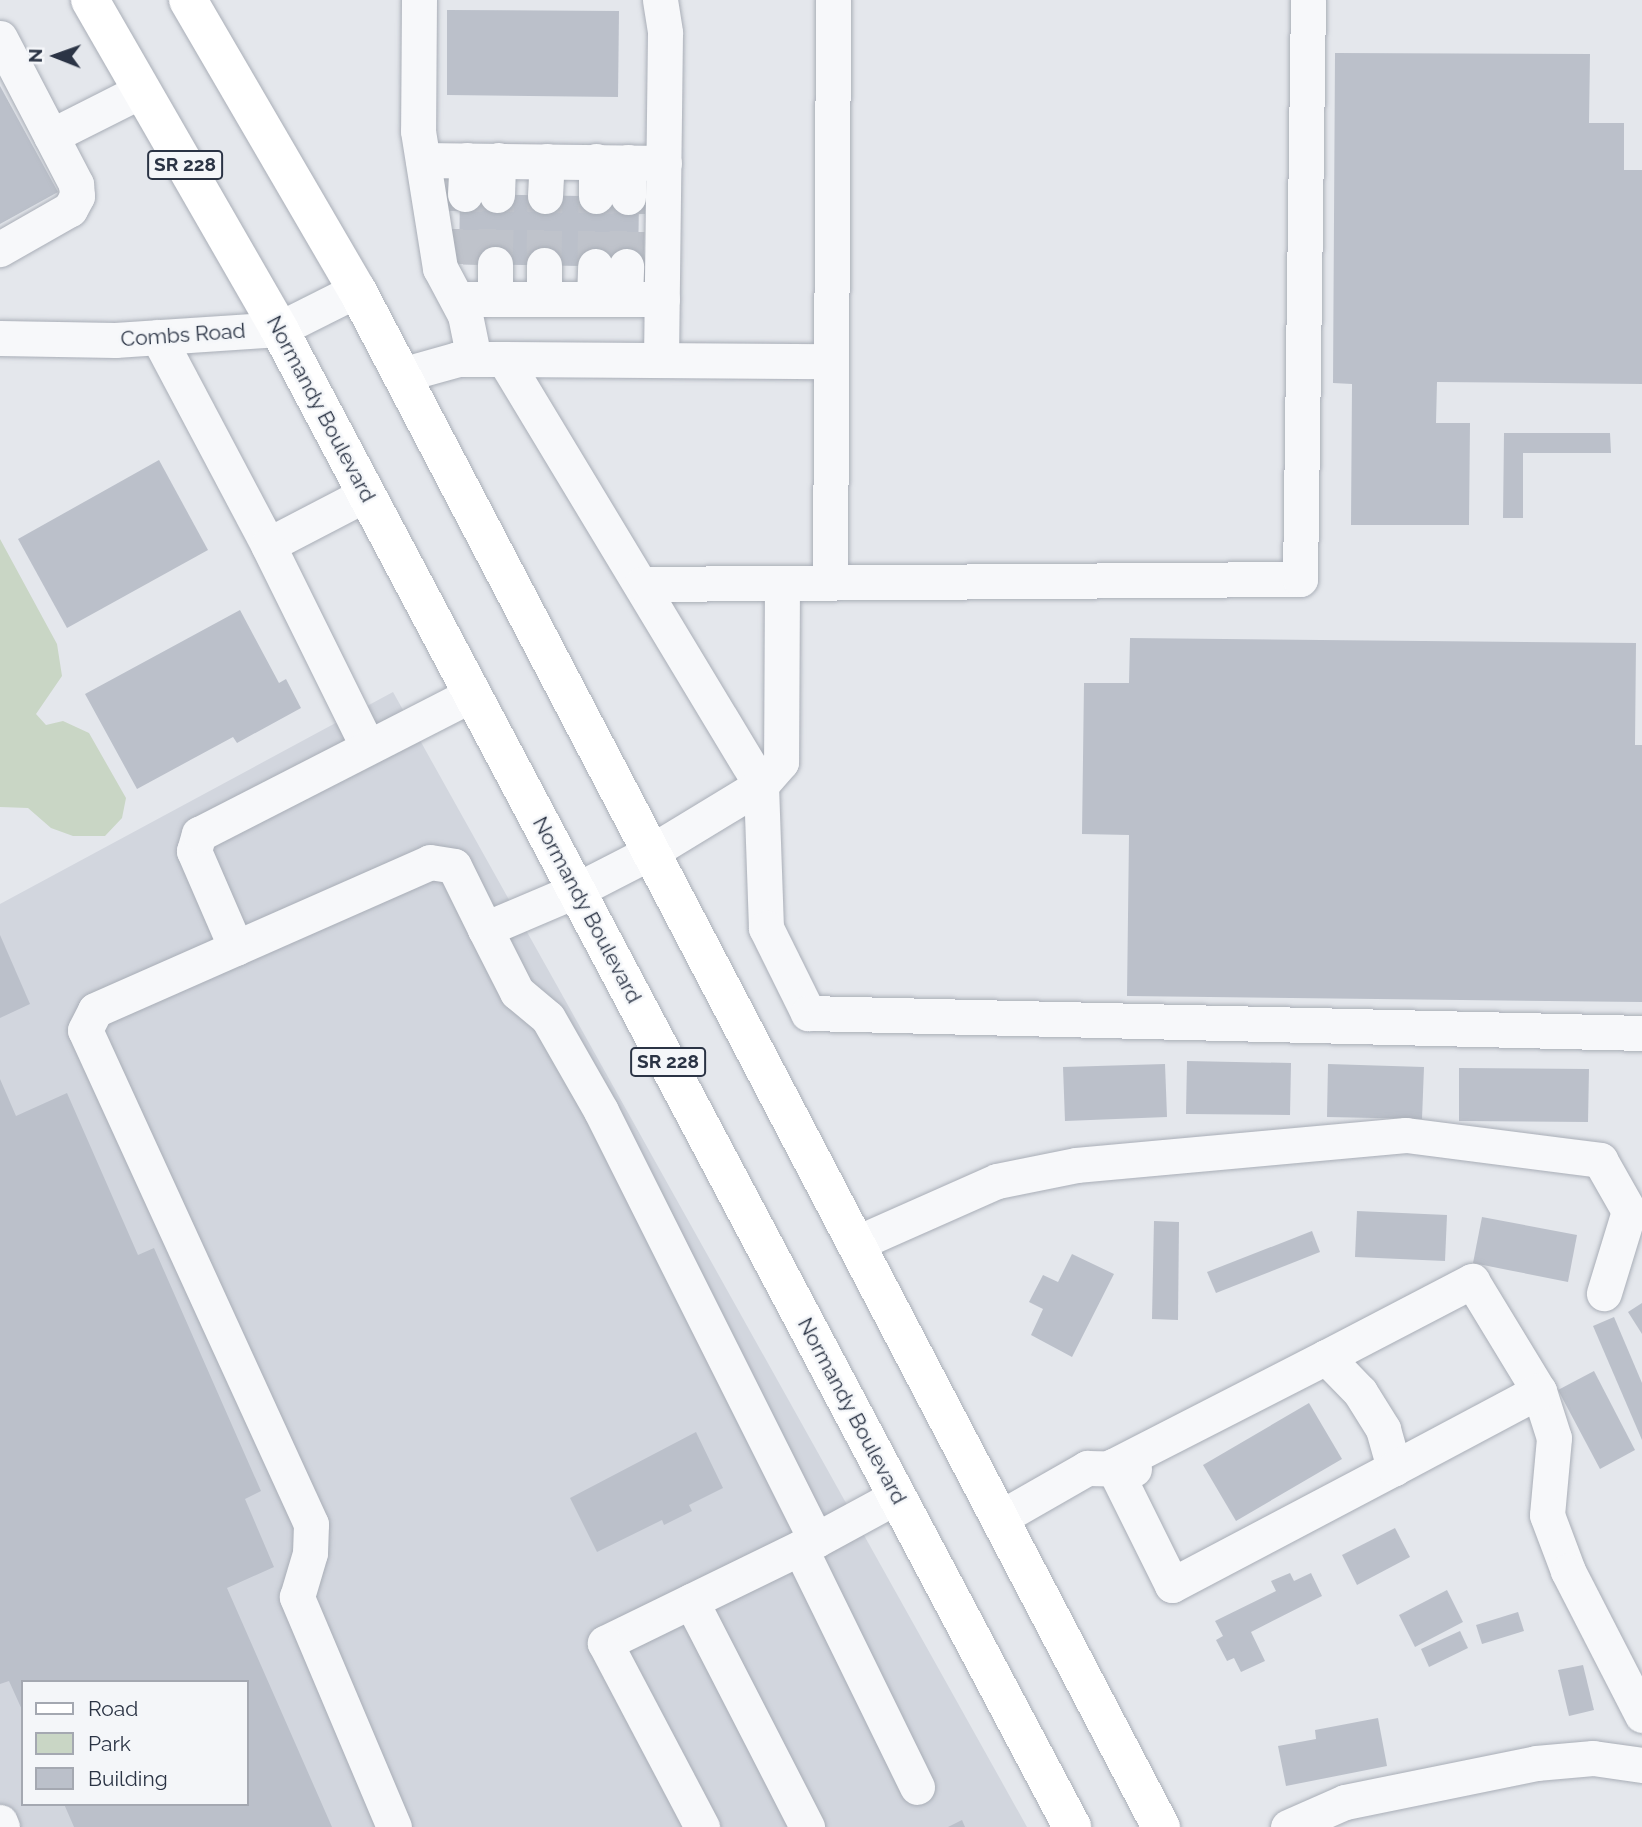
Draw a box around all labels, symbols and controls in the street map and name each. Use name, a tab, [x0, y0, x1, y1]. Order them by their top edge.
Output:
north arrow	[21, 21, 91, 91]
text: N	[24, 48, 46, 63]
road number: SR 228	[146, 150, 224, 181]
street label: Normandy Boulevard	[261, 311, 381, 507]
street label: Combs Road	[120, 318, 246, 352]
street label: Normandy Boulevard	[527, 812, 647, 1008]
road number: SR 228	[630, 1046, 706, 1078]
street label: Normandy Boulevard	[792, 1313, 912, 1509]
legend	[21, 1680, 248, 1806]
text: Road	[88, 1696, 138, 1721]
text: Park	[88, 1731, 131, 1756]
text: Building	[88, 1766, 168, 1791]

